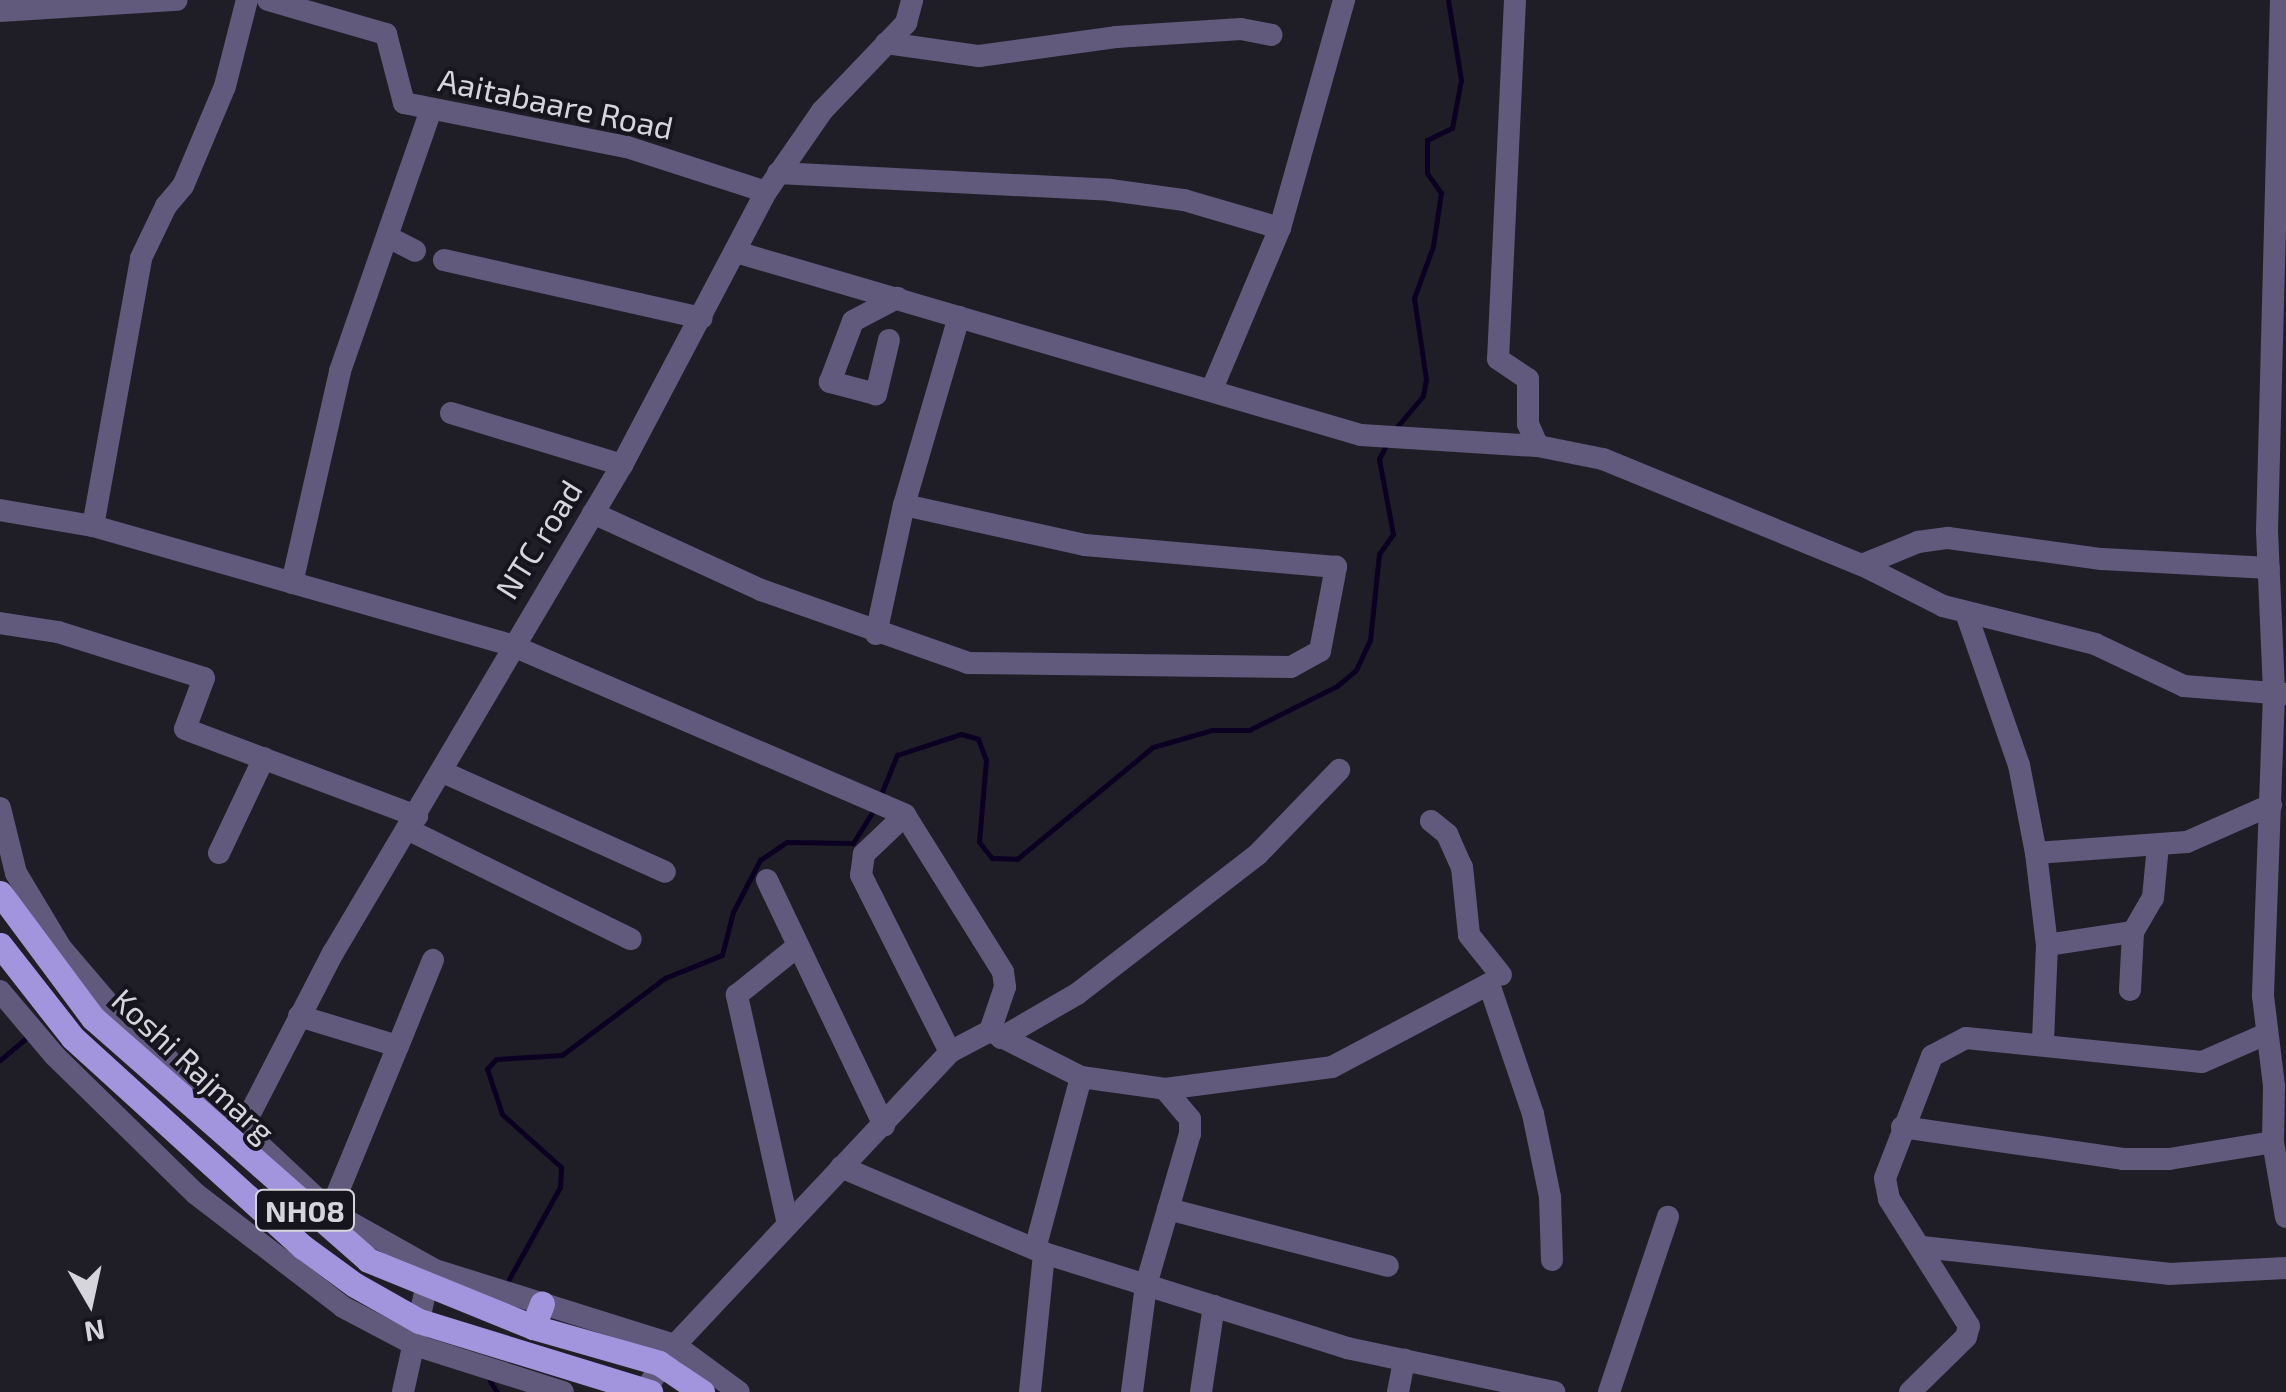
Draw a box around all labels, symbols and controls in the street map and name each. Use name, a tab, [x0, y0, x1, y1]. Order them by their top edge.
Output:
street label: Aaitabaare Road	[435, 59, 677, 147]
street label: NTC road	[487, 473, 589, 605]
street label: Koshi Rajmarg	[105, 980, 283, 1150]
road number: NH08	[252, 1185, 358, 1235]
north arrow	[40, 1252, 140, 1352]
text: N	[82, 1313, 107, 1350]

